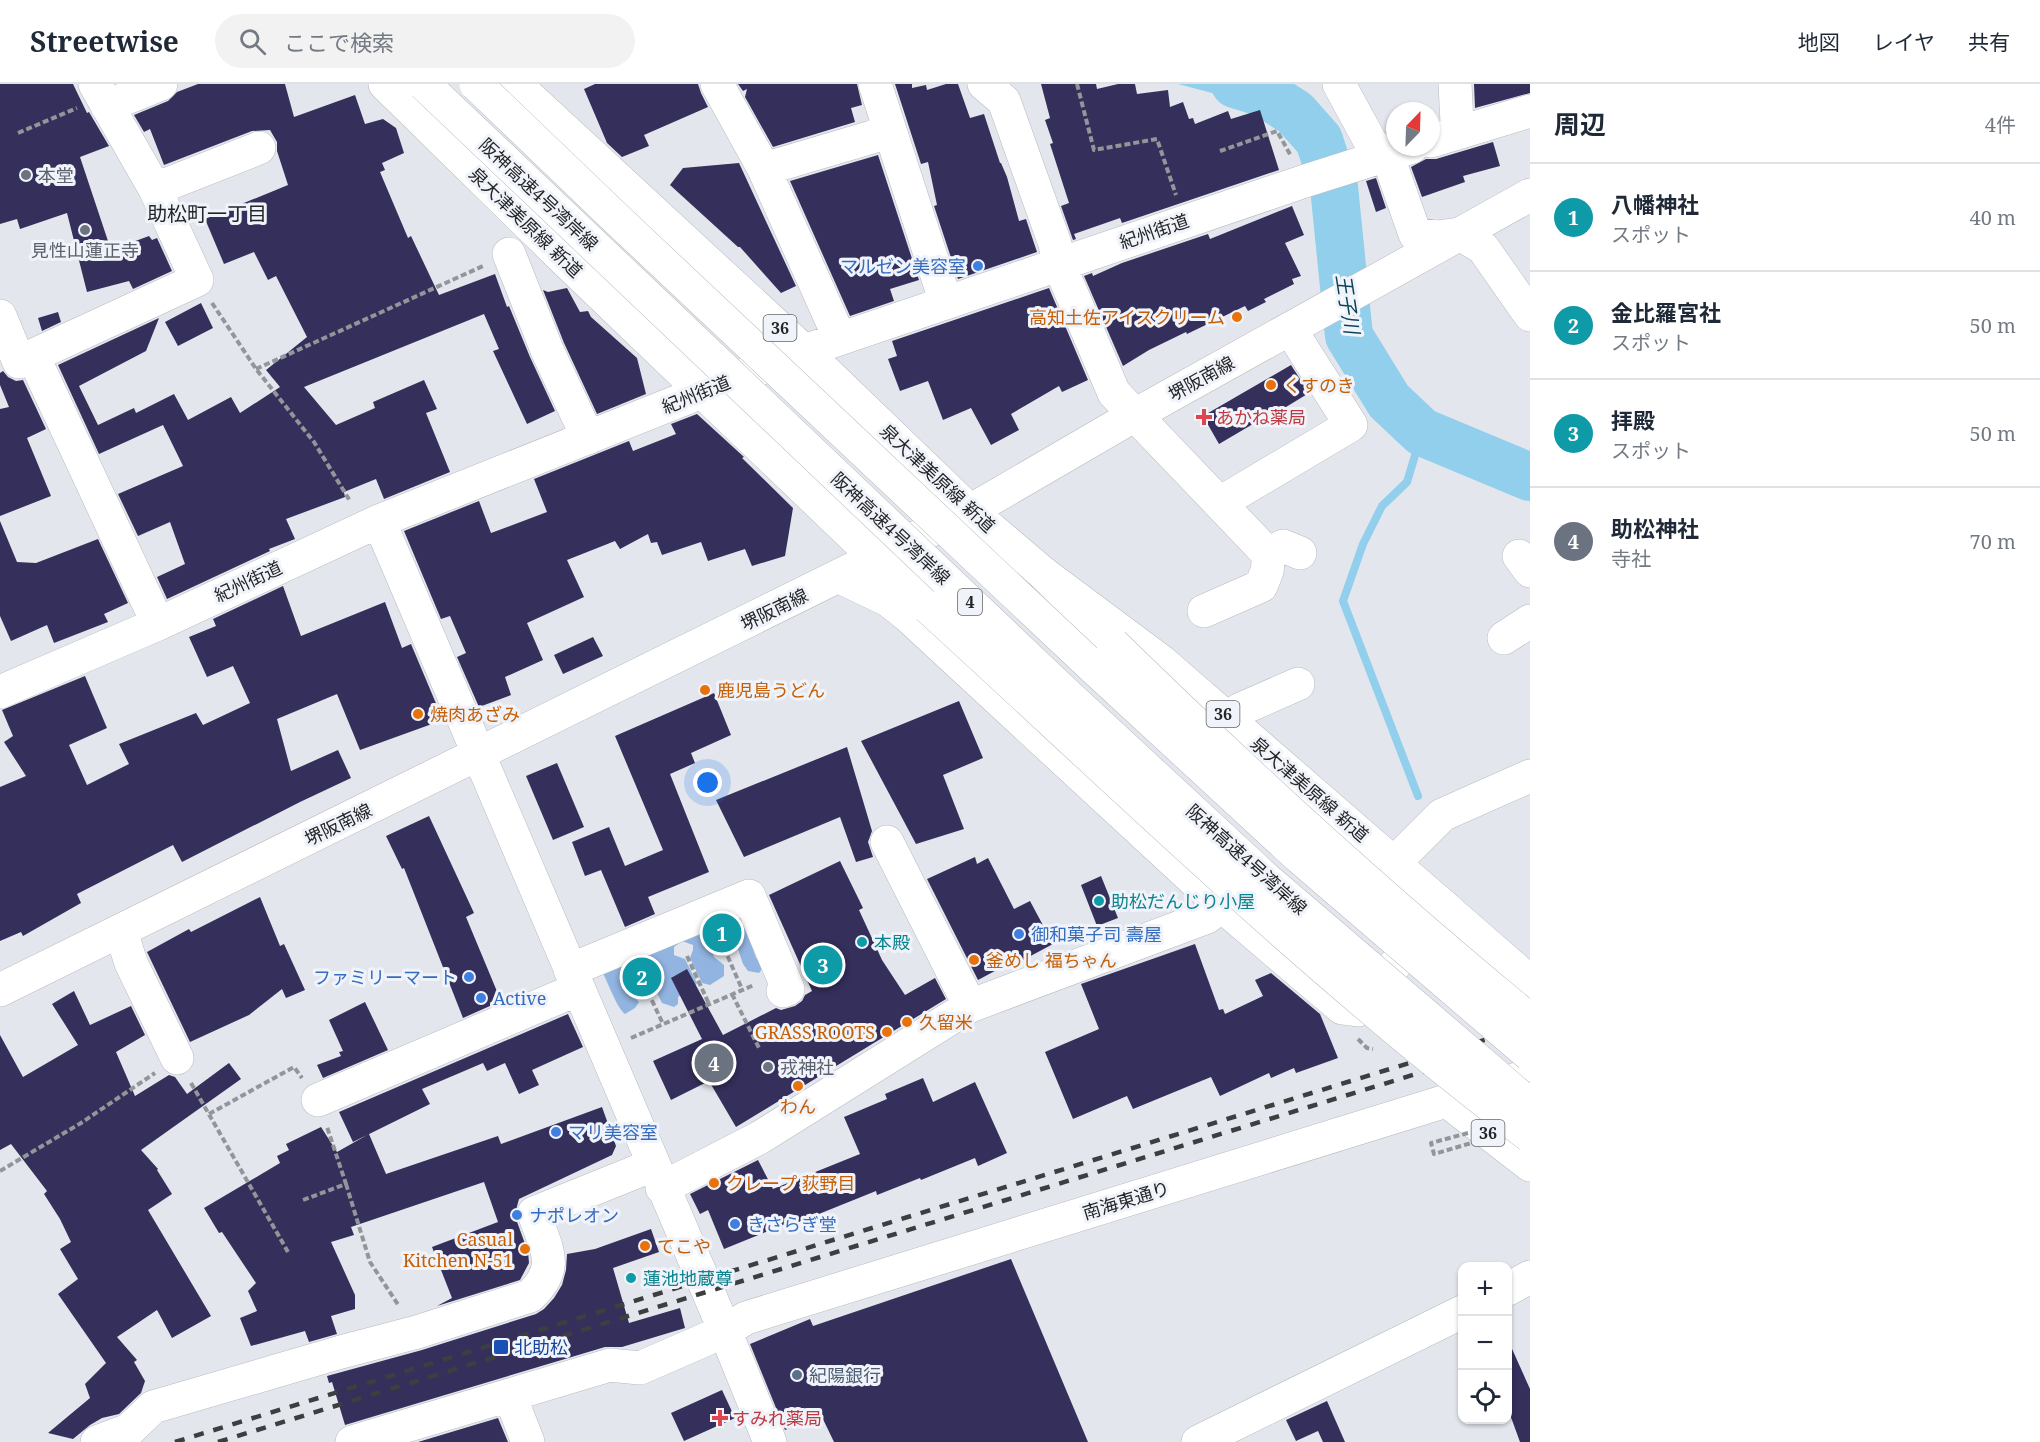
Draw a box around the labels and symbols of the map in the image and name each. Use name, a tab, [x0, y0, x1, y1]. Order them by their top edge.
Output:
north arrow	[1386, 102, 1440, 156]
street label: 阪神高速4号湾岸線	[474, 133, 604, 255]
street label: 泉大津美原線 新道	[464, 162, 588, 282]
place label: 本堂	[38, 163, 74, 187]
marker: 本堂	[19, 168, 33, 182]
district label: 助松町一丁目	[147, 200, 267, 227]
street label: 紀州街道	[1116, 208, 1192, 254]
marker: 見性山蓮正寺	[78, 223, 92, 237]
place label: 見性山蓮正寺	[31, 238, 139, 262]
place label: マルゼン美容室	[840, 254, 966, 278]
marker: マルゼン美容室	[971, 259, 985, 273]
water label: 王子川	[1330, 272, 1366, 338]
place label: 高知土佐アイスクリーム	[1029, 305, 1225, 329]
marker: 高知土佐アイスクリーム	[1230, 310, 1244, 324]
road number: 36	[764, 315, 796, 341]
street label: 堺阪南線	[1164, 350, 1238, 406]
street label: 紀州街道	[658, 369, 734, 419]
place label: くすのき	[1283, 373, 1354, 397]
marker: くすのき	[1264, 378, 1278, 392]
place label: あかね薬局	[1216, 405, 1306, 429]
marker: あかね薬局	[1197, 410, 1211, 424]
street label: 泉大津美原線 新道	[875, 419, 1001, 537]
street label: 阪神高速4号湾岸線	[826, 467, 956, 589]
street label: 紀州街道	[210, 555, 286, 607]
street label: 堺阪南線	[736, 582, 812, 636]
road number: 4	[958, 589, 982, 615]
place label: 鹿児島うどん	[717, 678, 825, 702]
marker: 鹿児島うどん	[698, 683, 712, 697]
road number: 36	[1206, 701, 1240, 727]
place label: 焼肉あざみ	[430, 702, 520, 726]
marker: 焼肉あざみ	[411, 707, 425, 721]
street label: 泉大津美原線 新道	[1246, 731, 1374, 847]
your location	[693, 768, 722, 797]
street label: 堺阪南線	[300, 797, 376, 851]
street label: 阪神高速4号湾岸線	[1182, 799, 1312, 919]
place label: 助松だんじり小屋	[1111, 889, 1255, 913]
marker: 助松だんじり小屋	[1092, 894, 1106, 908]
pin: 1	[702, 910, 742, 956]
place label: 御和菓子司 壽屋	[1031, 922, 1162, 946]
marker: 御和菓子司 壽屋	[1012, 927, 1026, 941]
place label: 本殿	[874, 930, 910, 954]
marker: 本殿	[855, 935, 869, 949]
pin: 3	[804, 942, 842, 988]
place label: 釜めし 福ちゃん	[986, 948, 1117, 972]
marker: 釜めし 福ちゃん	[967, 953, 981, 967]
pin: 2	[622, 954, 662, 1000]
place label: ファミリーマート	[313, 965, 457, 989]
marker: ファミリーマート	[462, 970, 476, 984]
place label: Active	[493, 986, 546, 1010]
marker: Active	[474, 991, 488, 1005]
place label: 久留米	[919, 1010, 973, 1034]
marker: 久留米	[900, 1015, 914, 1029]
place label: GRASS ROOTS	[755, 1020, 875, 1044]
marker: GRASS ROOTS	[880, 1025, 894, 1039]
pin: 4	[694, 1040, 734, 1086]
place label: 戎神社	[780, 1055, 834, 1079]
marker: 戎神社	[761, 1060, 775, 1074]
marker: わん	[791, 1079, 805, 1093]
place label: わん	[780, 1094, 816, 1118]
place label: マリ美容室	[568, 1120, 658, 1144]
road number: 36	[1472, 1120, 1504, 1146]
marker: マリ美容室	[549, 1125, 563, 1139]
place label: クレープ 荻野目	[726, 1171, 856, 1195]
street label: 南海東通り	[1079, 1175, 1173, 1225]
marker: クレープ 荻野目	[707, 1176, 721, 1190]
place label: ナポレオン	[529, 1203, 619, 1227]
marker: ナポレオン	[510, 1208, 524, 1222]
place label: きさらぎ堂	[747, 1212, 837, 1236]
marker: きさらぎ堂	[728, 1217, 742, 1231]
place label: Casual Kitchen N-51	[403, 1227, 513, 1272]
place label: てこや	[657, 1234, 711, 1258]
marker: てこや	[638, 1239, 652, 1253]
marker: Casual Kitchen N-51	[518, 1242, 532, 1256]
place label: 蓮池地蔵尊	[643, 1266, 733, 1290]
marker: 蓮池地蔵尊	[624, 1271, 638, 1285]
place label: 北助松	[514, 1335, 568, 1359]
marker: 北助松	[492, 1338, 510, 1356]
place label: 紀陽銀行	[809, 1363, 881, 1387]
marker: 紀陽銀行	[790, 1368, 804, 1382]
place label: すみれ薬局	[732, 1406, 822, 1430]
marker: すみれ薬局	[713, 1411, 727, 1425]

